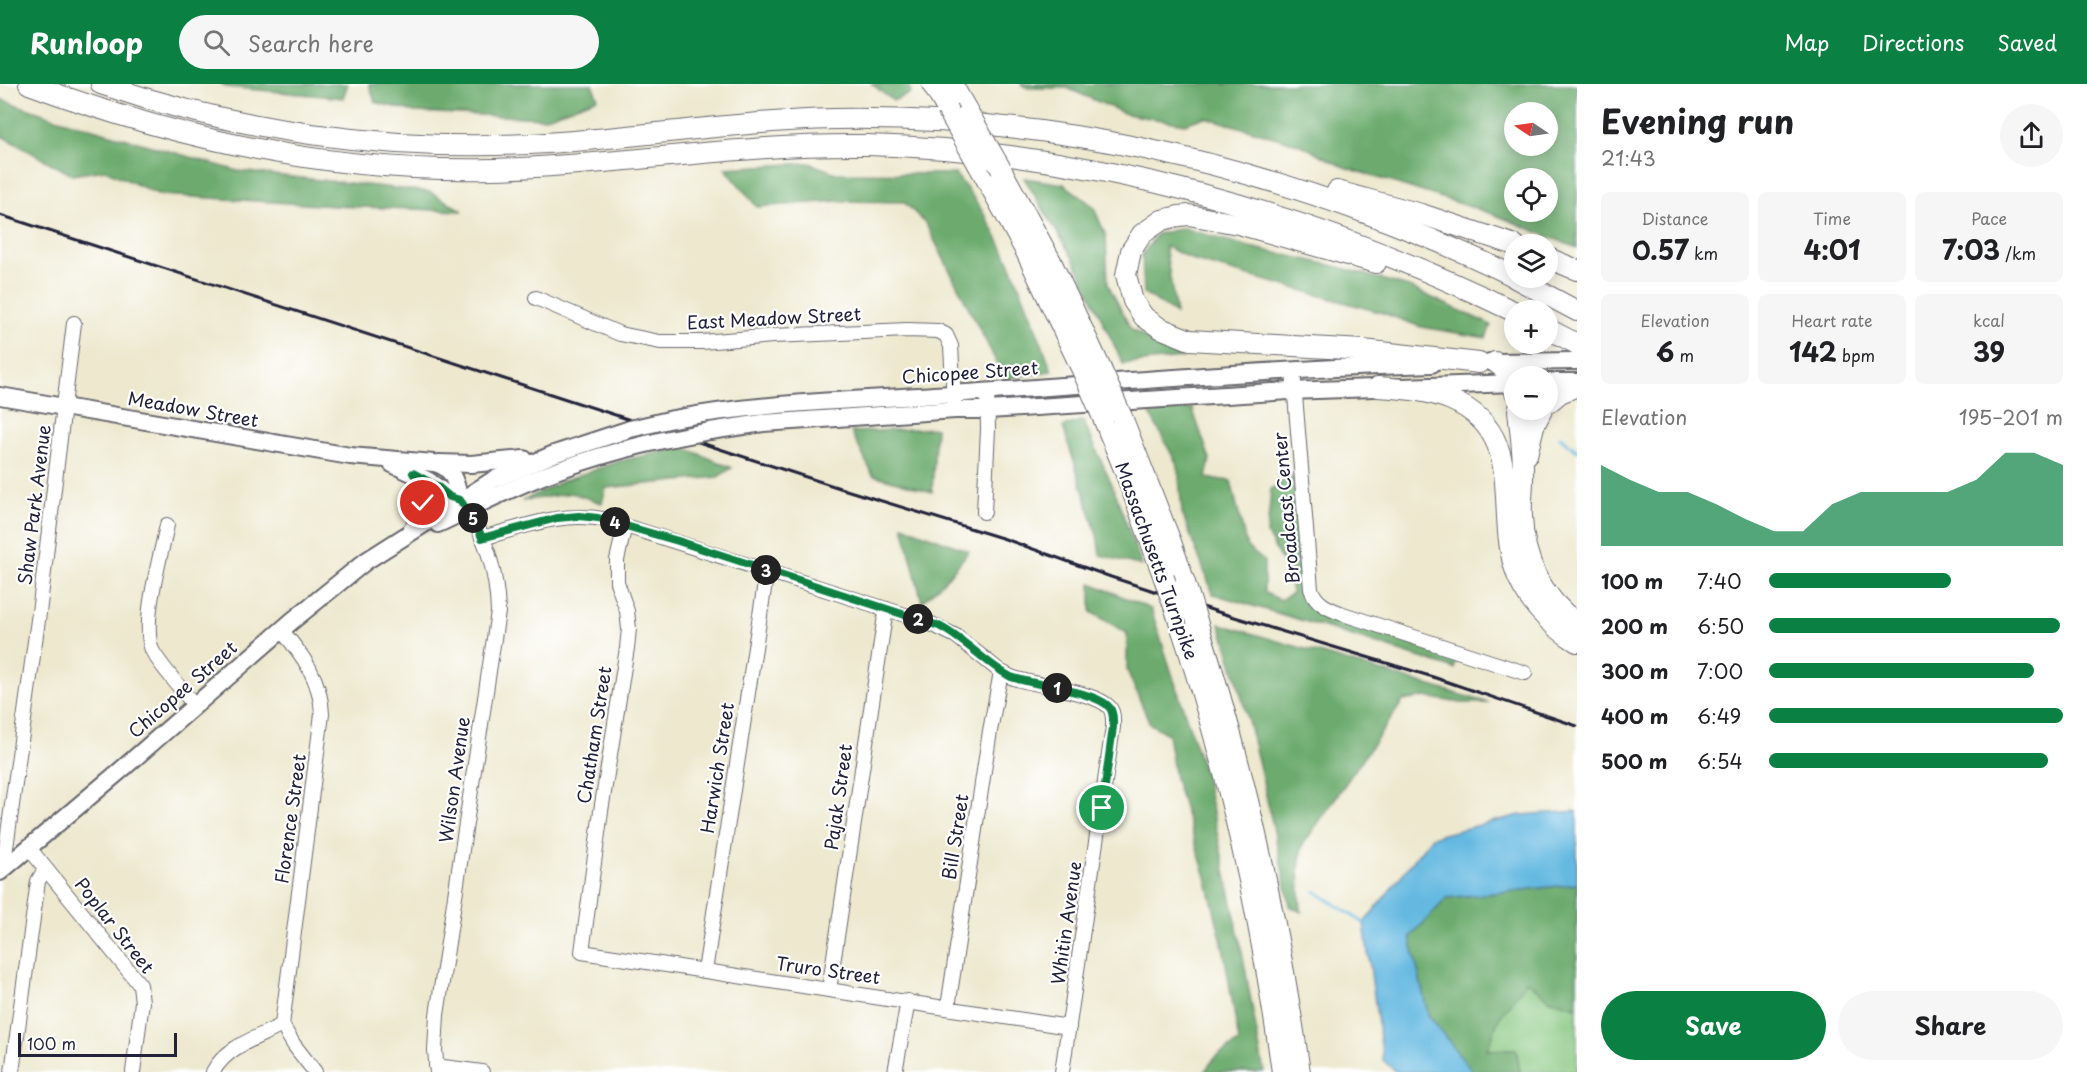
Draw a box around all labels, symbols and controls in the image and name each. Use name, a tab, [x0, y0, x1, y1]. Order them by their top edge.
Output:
search box	[179, 15, 599, 69]
text: Runloop	[30, 21, 143, 64]
icon: search	[200, 26, 233, 59]
text: Search here	[248, 26, 374, 59]
text: Map	[1784, 26, 1829, 58]
text: Directions	[1862, 26, 1964, 58]
text: Saved	[1997, 26, 2057, 58]
text: Evening run	[1601, 95, 1794, 145]
north arrow	[1504, 102, 1558, 156]
map controls	[1504, 102, 1558, 420]
button: share	[2000, 104, 2063, 167]
text: 21:43	[1601, 143, 1656, 173]
button: locate	[1504, 168, 1558, 222]
text: Distance	[1641, 206, 1709, 230]
text: Time	[1813, 206, 1851, 230]
text: Pace	[1971, 206, 2007, 230]
text: 0.57	[1632, 230, 1689, 269]
text: 4:01	[1803, 230, 1861, 269]
text: 7:03	[1942, 230, 2000, 269]
button: layers	[1504, 234, 1558, 288]
text: km	[1689, 241, 1718, 265]
text: /km	[2000, 241, 2036, 265]
street label: East Meadow Street	[686, 299, 862, 336]
button: +	[1504, 300, 1558, 354]
text: Elevation	[1640, 308, 1710, 332]
text: Heart rate	[1792, 308, 1872, 332]
text: kcal	[1973, 308, 2005, 332]
text: 6	[1656, 332, 1674, 371]
text: 142	[1789, 332, 1837, 371]
text: 39	[1973, 332, 2005, 371]
text: m	[1674, 343, 1694, 367]
text: bpm	[1837, 343, 1875, 367]
street label: Chicopee Street	[901, 353, 1039, 390]
button: −	[1504, 366, 1558, 420]
street label: Meadow Street	[126, 384, 261, 433]
text: Elevation	[1601, 402, 1687, 432]
text: 195–201 m	[1959, 402, 2063, 432]
street label: Shaw Park Avenue	[10, 423, 57, 586]
street label: Broadcast Center	[1265, 430, 1306, 585]
street label: Massachusetts Turnpike	[1109, 458, 1206, 663]
pin	[397, 477, 448, 528]
icon: check	[406, 486, 439, 519]
pin: 5	[458, 503, 488, 533]
text: 5	[468, 506, 478, 530]
pin: 4	[600, 507, 630, 537]
text: 4	[610, 510, 620, 534]
pin: 3	[751, 555, 781, 585]
text: 3	[761, 558, 771, 582]
text: 100 m	[1601, 566, 1663, 596]
text: 7:40	[1697, 566, 1742, 596]
pin: 2	[903, 604, 933, 634]
text: 2	[912, 607, 924, 631]
text: 200 m	[1601, 611, 1668, 641]
text: 6:50	[1697, 611, 1744, 641]
street label: Chicopee Street	[122, 634, 242, 744]
text: 300 m	[1601, 656, 1669, 686]
text: 7:00	[1697, 656, 1743, 686]
street label: Chatham Street	[569, 664, 618, 805]
pin: 1	[1042, 673, 1072, 703]
text: 1	[1053, 676, 1061, 700]
street label: Harwich Street	[693, 700, 740, 835]
text: 400 m	[1601, 701, 1669, 731]
text: 6:49	[1697, 701, 1741, 731]
street label: Wilson Avenue	[431, 715, 476, 845]
street label: Pajak Street	[817, 742, 858, 852]
text: 500 m	[1601, 746, 1668, 776]
text: 6:54	[1697, 746, 1743, 776]
street label: Florence Street	[267, 752, 312, 885]
pin	[1076, 782, 1127, 833]
icon: arrive	[1085, 791, 1118, 824]
street label: Bill Street	[934, 792, 975, 882]
street label: Whitin Avenue	[1044, 859, 1088, 986]
street label: Poplar Street	[69, 871, 161, 979]
street label: Truro Street	[774, 949, 882, 990]
button: Save	[1601, 991, 1826, 1060]
button: Share	[1838, 991, 2063, 1060]
scale bar	[18, 1030, 177, 1058]
text: 100 m	[27, 1031, 76, 1055]

